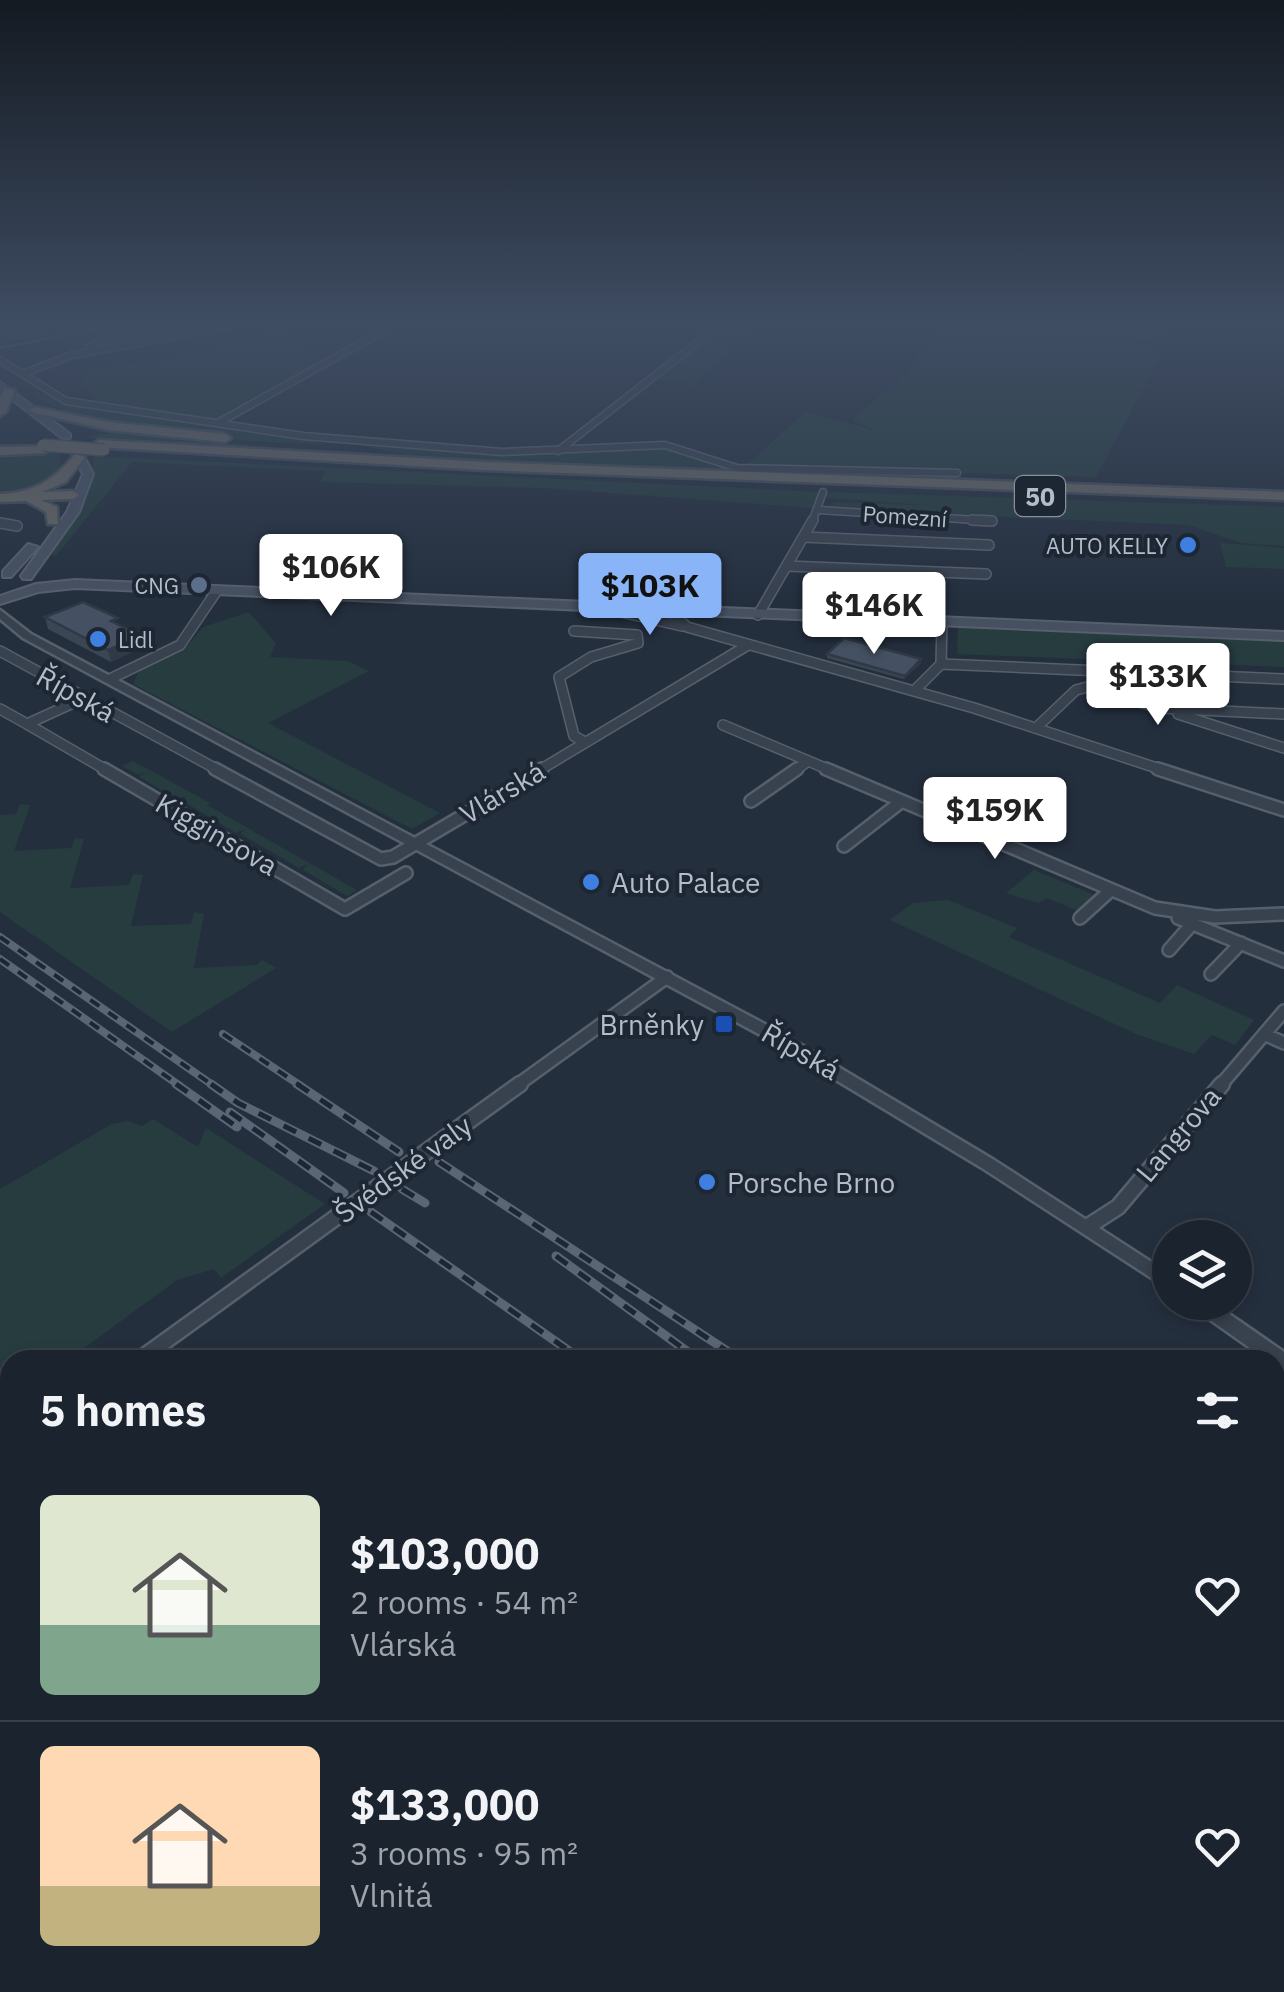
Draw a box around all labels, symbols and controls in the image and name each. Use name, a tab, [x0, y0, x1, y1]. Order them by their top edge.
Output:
road number: 50	[1015, 476, 1065, 516]
street label: Pomezní	[862, 499, 949, 533]
place label: AUTO KELLY	[1046, 531, 1168, 560]
pin: $106K	[261, 534, 401, 619]
marker: AUTO KELLY	[1177, 534, 1199, 556]
text: $106K	[281, 545, 381, 587]
pin: $103K	[580, 553, 720, 638]
text: $103K	[600, 564, 700, 606]
place label: CNG	[134, 571, 179, 600]
pin: $146K	[804, 572, 944, 657]
marker: CNG	[188, 574, 210, 596]
text: $146K	[824, 583, 924, 625]
place label: Lidl	[118, 625, 153, 654]
marker: Lidl	[87, 628, 109, 650]
pin: $133K	[1088, 643, 1228, 728]
text: $133K	[1108, 654, 1208, 696]
street label: Řípská	[30, 657, 122, 731]
street label: Vlárská	[453, 752, 551, 832]
pin: $159K	[925, 777, 1065, 862]
street label: Kigginsova	[149, 784, 285, 884]
text: $159K	[945, 788, 1045, 830]
place label: Auto Palace	[611, 864, 760, 901]
marker: Auto Palace	[580, 871, 602, 893]
place label: Brněnky	[600, 1006, 704, 1043]
marker: Brněnky	[713, 1013, 735, 1035]
street label: Řípská	[755, 1014, 847, 1088]
street label: Langrova	[1127, 1079, 1229, 1189]
street label: Švédské valy	[327, 1107, 479, 1231]
place label: Porsche Brno	[727, 1164, 895, 1201]
marker: Porsche Brno	[696, 1171, 718, 1193]
map controls	[1152, 1220, 1252, 1320]
button: layers	[1152, 1220, 1252, 1320]
text: 5 homes	[40, 1383, 206, 1438]
icon: filters	[1190, 1383, 1245, 1438]
text: $103,000	[350, 1526, 539, 1581]
icon: home	[120, 1535, 240, 1655]
icon: heart	[1190, 1568, 1245, 1623]
text: 2 rooms · 54 m²	[350, 1581, 578, 1623]
text: Vlárská	[350, 1623, 456, 1665]
text: $133,000	[350, 1777, 539, 1832]
icon: home	[120, 1786, 240, 1906]
icon: heart	[1190, 1819, 1245, 1874]
text: 3 rooms · 95 m²	[350, 1832, 578, 1874]
text: Vlnitá	[350, 1874, 433, 1916]

